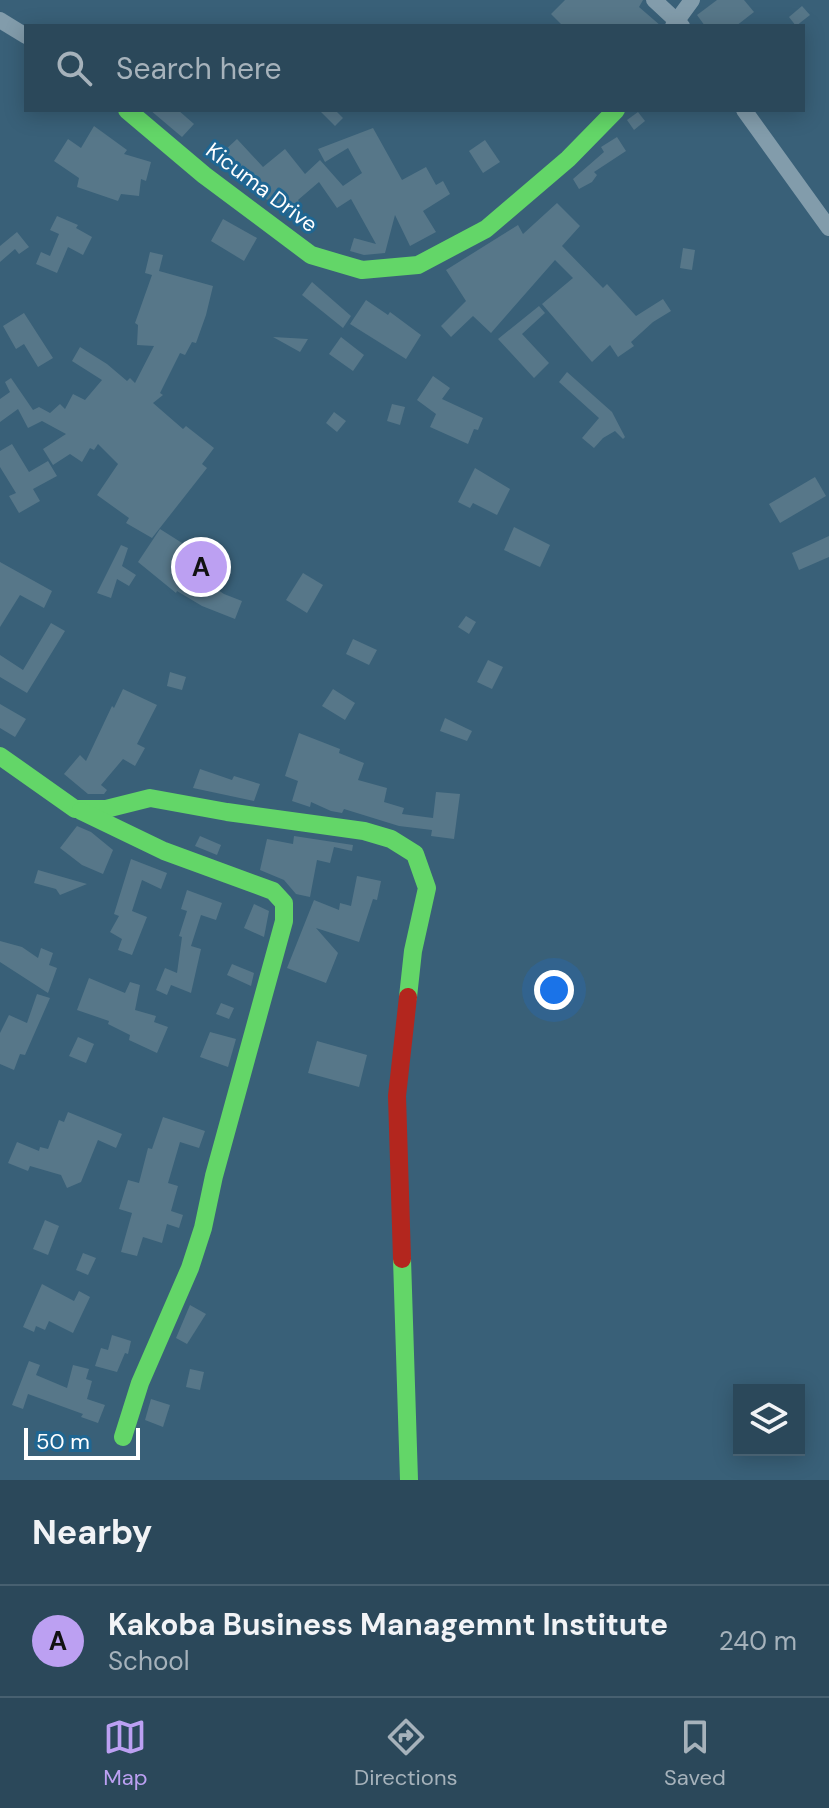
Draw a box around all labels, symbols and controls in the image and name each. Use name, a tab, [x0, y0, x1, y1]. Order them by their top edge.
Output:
search box	[24, 24, 805, 112]
icon: search	[52, 46, 96, 90]
text: Search here	[116, 49, 282, 88]
street label: Kicuma Drive	[200, 136, 323, 239]
pin: A	[175, 537, 227, 597]
your location	[534, 970, 574, 1010]
map controls	[733, 1384, 805, 1456]
button: layers	[733, 1384, 805, 1456]
scale bar	[24, 1424, 140, 1460]
text: 50 m	[36, 1427, 90, 1456]
text: Nearby	[32, 1510, 152, 1555]
text: Kakoba Business Managemnt Institute	[108, 1605, 668, 1644]
text: A	[49, 1624, 67, 1658]
text: 240 m	[719, 1624, 797, 1658]
text: School	[108, 1644, 190, 1678]
tab: Map	[103, 1715, 148, 1792]
tab: Directions	[354, 1715, 458, 1792]
tab: Saved	[664, 1715, 726, 1792]

